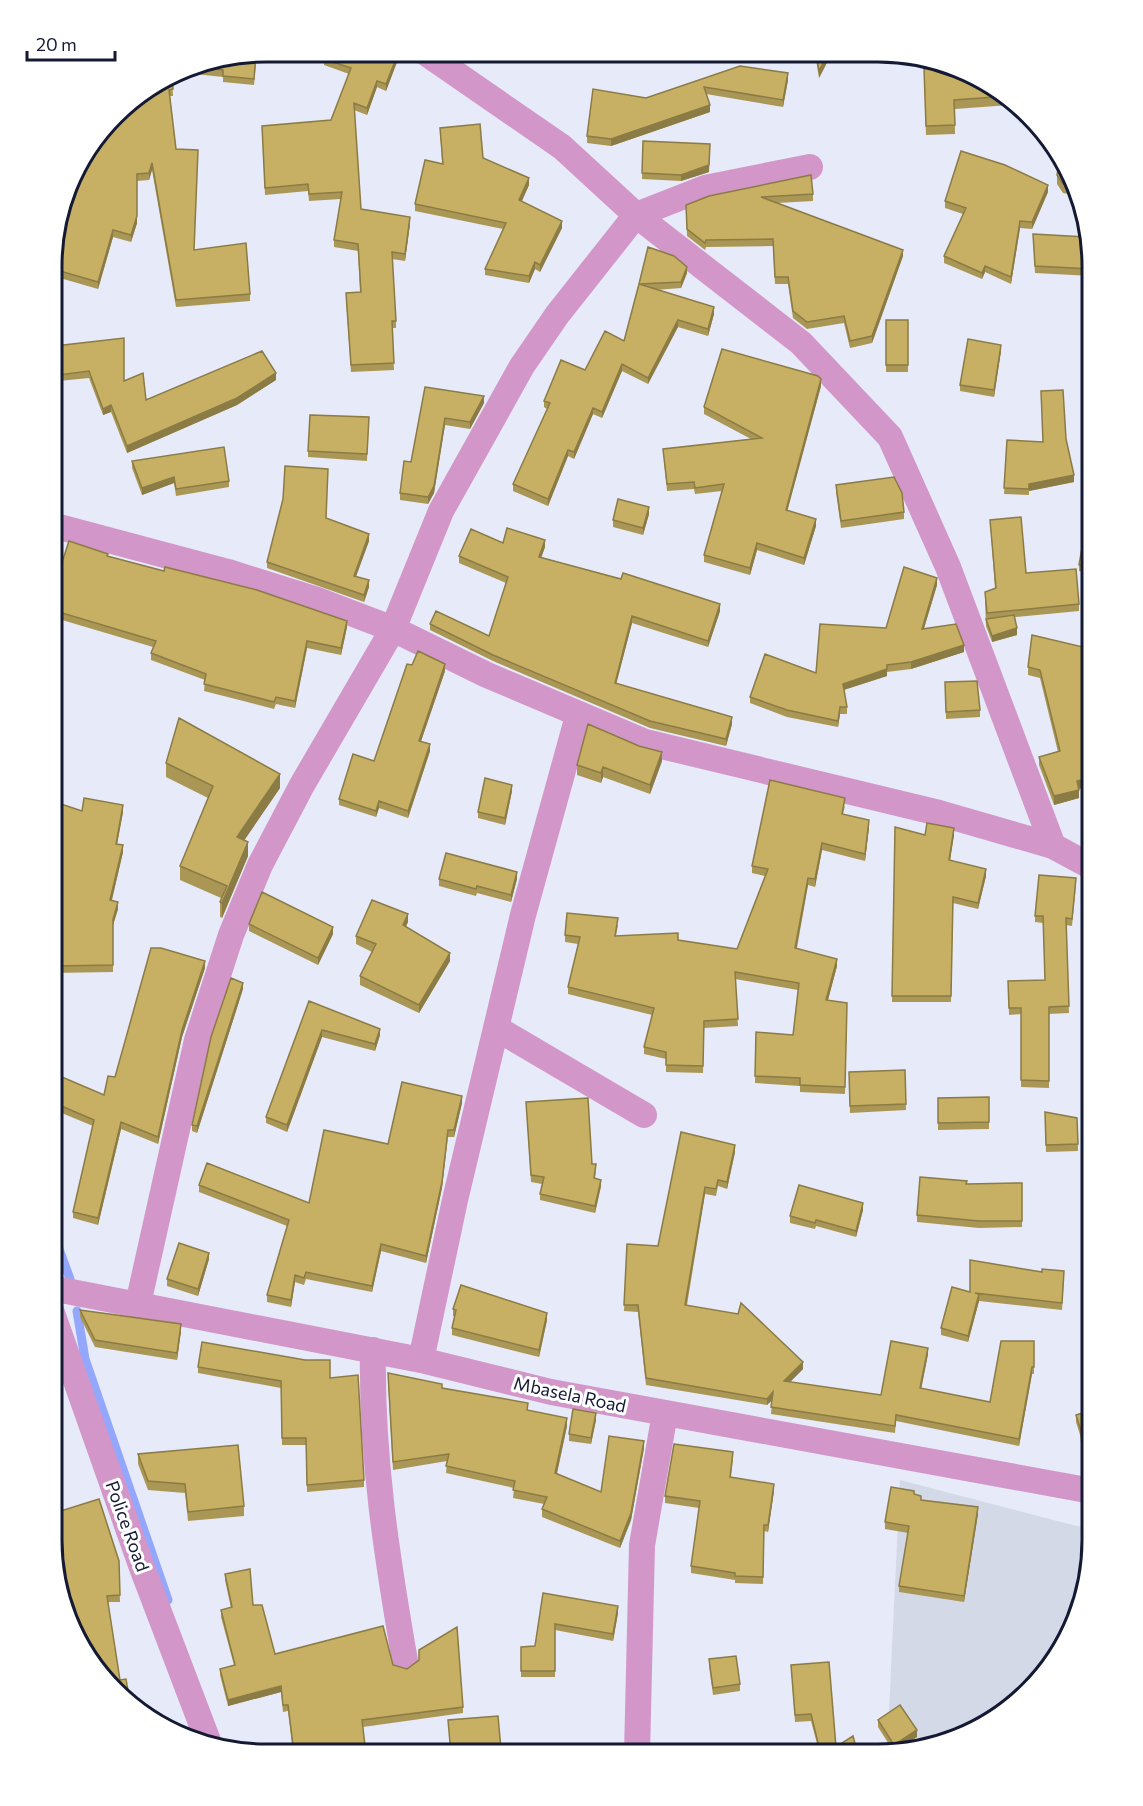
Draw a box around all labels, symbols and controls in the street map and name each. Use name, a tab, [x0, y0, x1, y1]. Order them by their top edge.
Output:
scale bar	[27, 24, 116, 62]
text: 20 m	[36, 33, 77, 55]
street label: Mbasela Road	[512, 1371, 628, 1417]
street label: Police Road	[101, 1478, 155, 1574]

